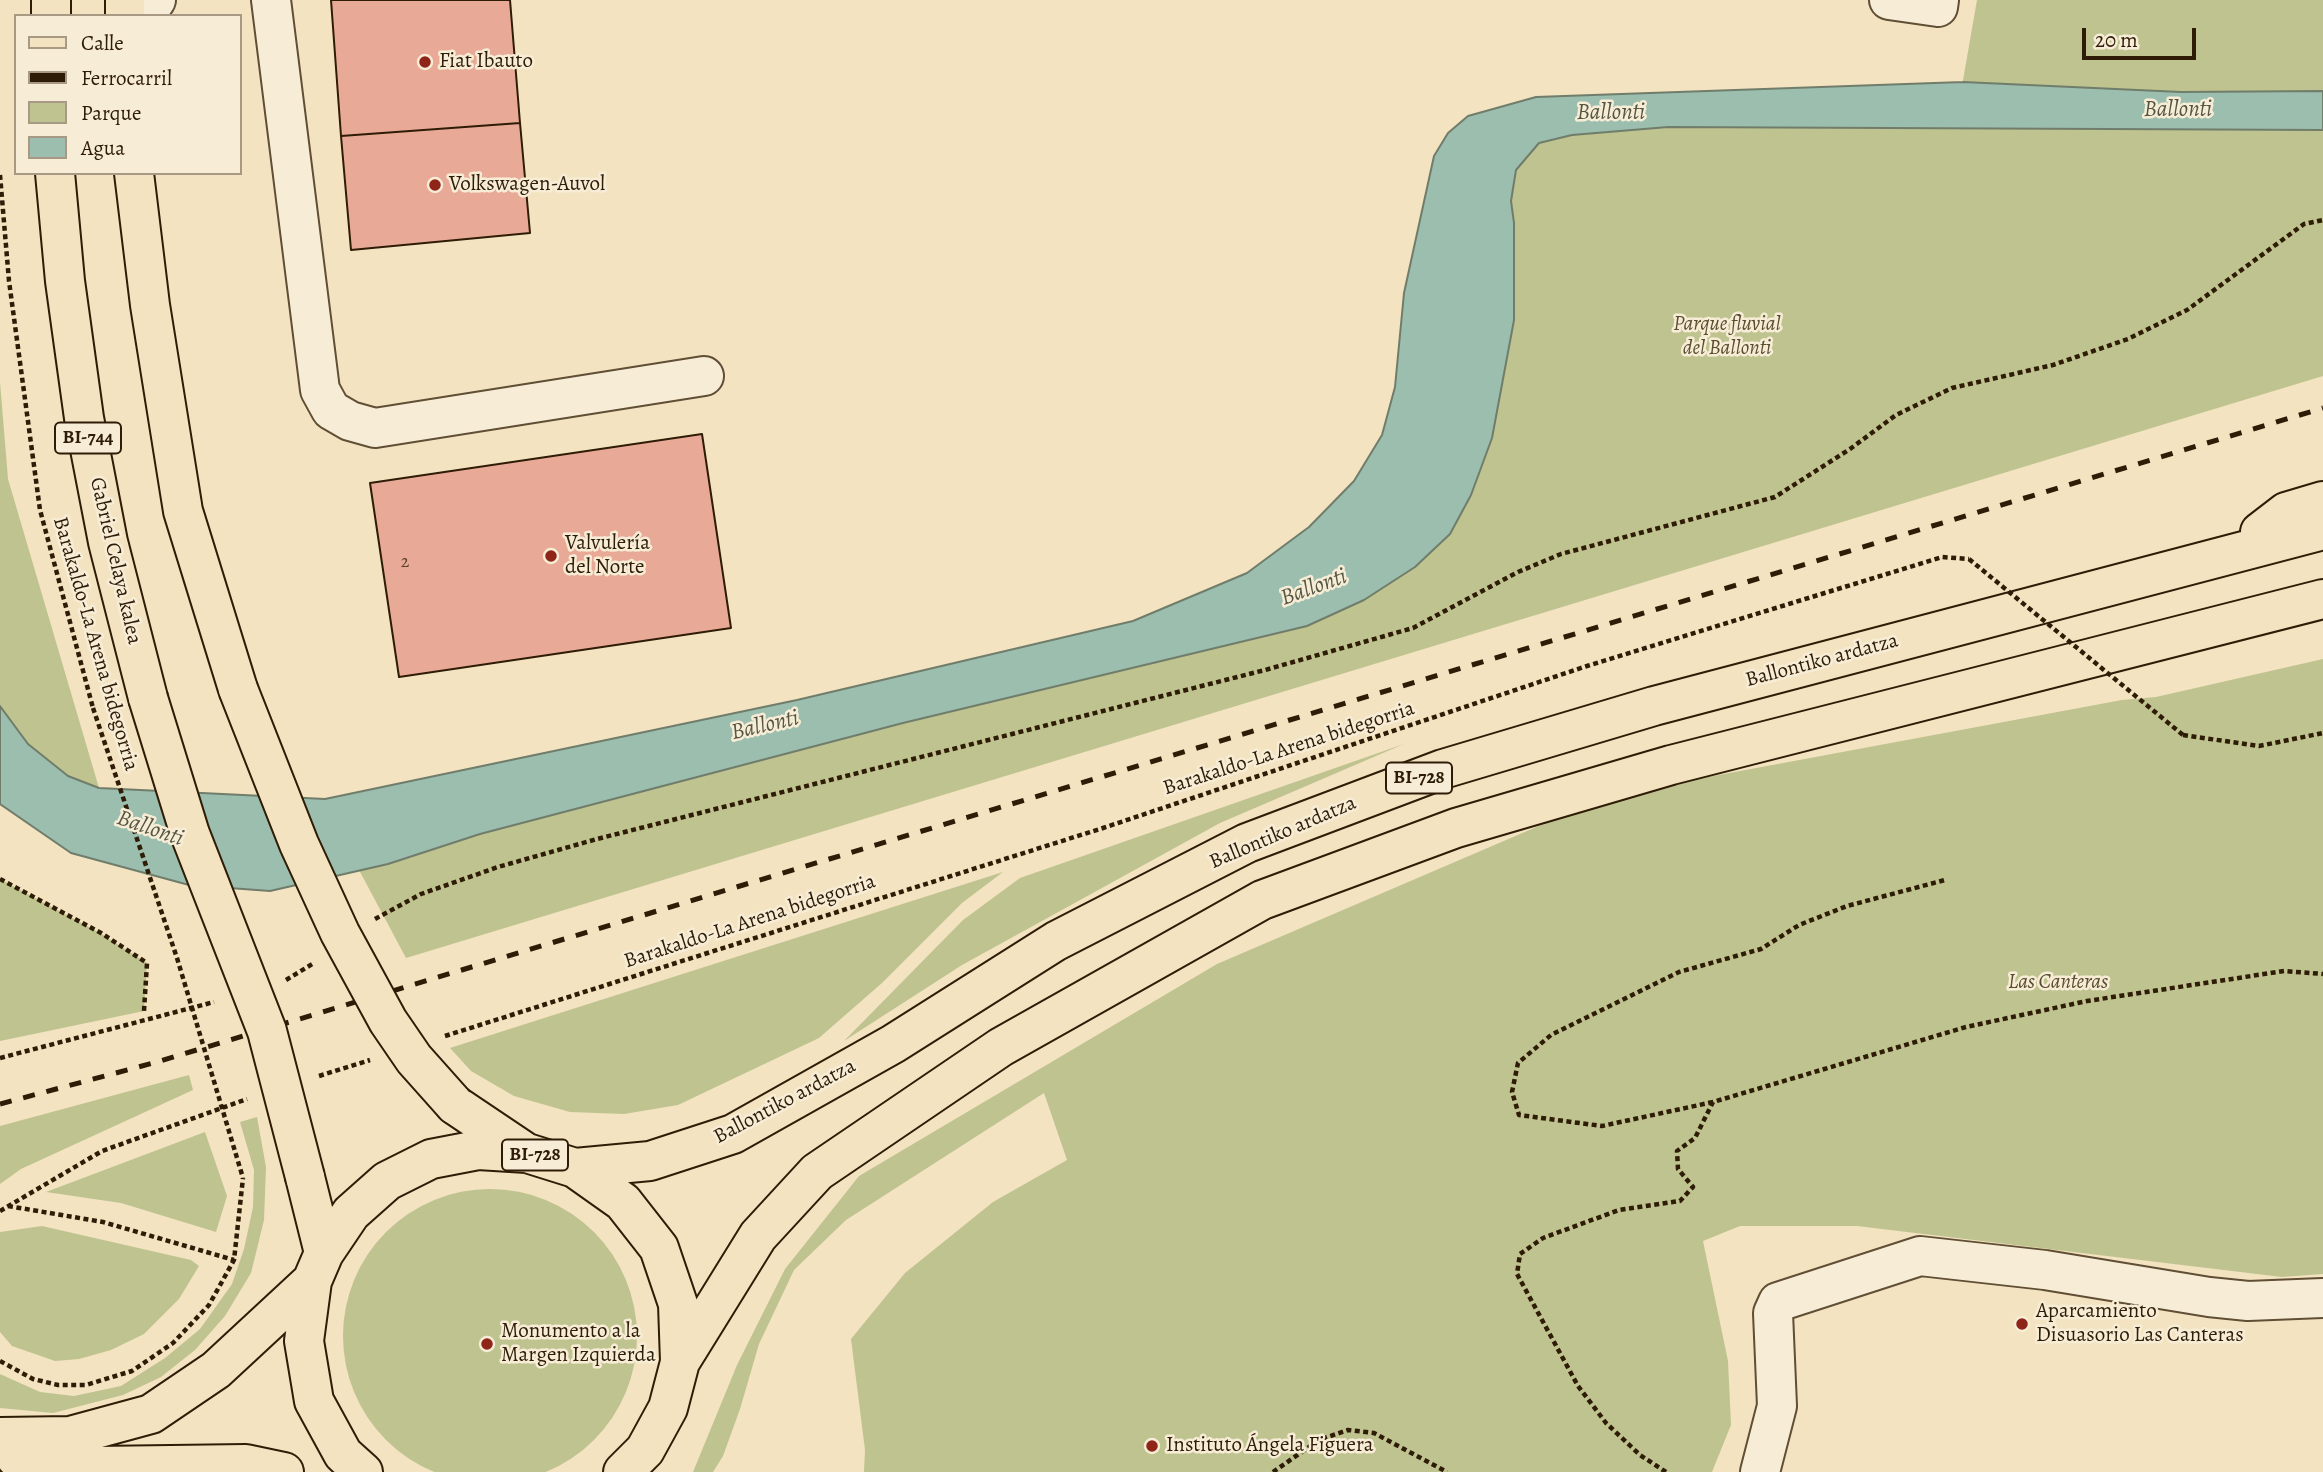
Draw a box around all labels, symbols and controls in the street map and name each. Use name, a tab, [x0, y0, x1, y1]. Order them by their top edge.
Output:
legend	[14, 14, 242, 175]
scale bar	[2085, 14, 2199, 58]
text: 20 m	[2095, 26, 2138, 54]
text: Calle	[81, 29, 124, 57]
place label: Fiat Ibauto	[439, 49, 533, 75]
marker: Fiat Ibauto	[417, 54, 433, 70]
text: Ferrocarril	[81, 64, 172, 92]
water label: Ballonti	[2144, 96, 2212, 124]
text: Parque	[81, 99, 141, 127]
water label: Ballonti	[1577, 99, 1645, 127]
text: Agua	[81, 134, 125, 162]
place label: Volkswagen-Auvol	[449, 172, 605, 198]
marker: Volkswagen-Auvol	[427, 177, 443, 193]
park label: Parque fluvial del Ballonti	[1673, 312, 1781, 362]
road number: BI-744	[55, 422, 121, 453]
street label: Gabriel Celaya kalea	[84, 475, 146, 647]
street label: Barakaldo-La Arena bidegorria	[47, 514, 143, 774]
place label: Valvulería del Norte	[565, 531, 650, 581]
marker: Valvulería del Norte	[543, 548, 559, 564]
house number: 2	[401, 552, 409, 574]
water label: Ballonti	[1277, 563, 1351, 613]
street label: Ballontiko ardatza	[1743, 629, 1901, 693]
street label: Barakaldo-La Arena bidegorria	[1160, 696, 1418, 802]
water label: Ballonti	[729, 705, 801, 747]
road number: BI-728	[1386, 762, 1452, 793]
street label: Ballontiko ardatza	[1206, 791, 1360, 875]
water label: Ballonti	[113, 805, 187, 853]
street label: Barakaldo-La Arena bidegorria	[621, 869, 879, 975]
park label: Las Canteras	[2008, 970, 2108, 996]
street label: Ballontiko ardatza	[710, 1054, 860, 1150]
road number: BI-728	[502, 1140, 568, 1170]
place label: Aparcamiento Disuasorio Las Canteras	[2036, 1299, 2244, 1349]
marker: Aparcamiento Disuasorio Las Canteras	[2014, 1316, 2030, 1332]
place label: Monumento a la Margen Izquierda	[501, 1319, 656, 1369]
marker: Monumento a la Margen Izquierda	[479, 1336, 495, 1352]
place label: Instituto Ángela Figuera	[1166, 1433, 1374, 1459]
marker: Instituto Ángela Figuera	[1144, 1438, 1160, 1454]

